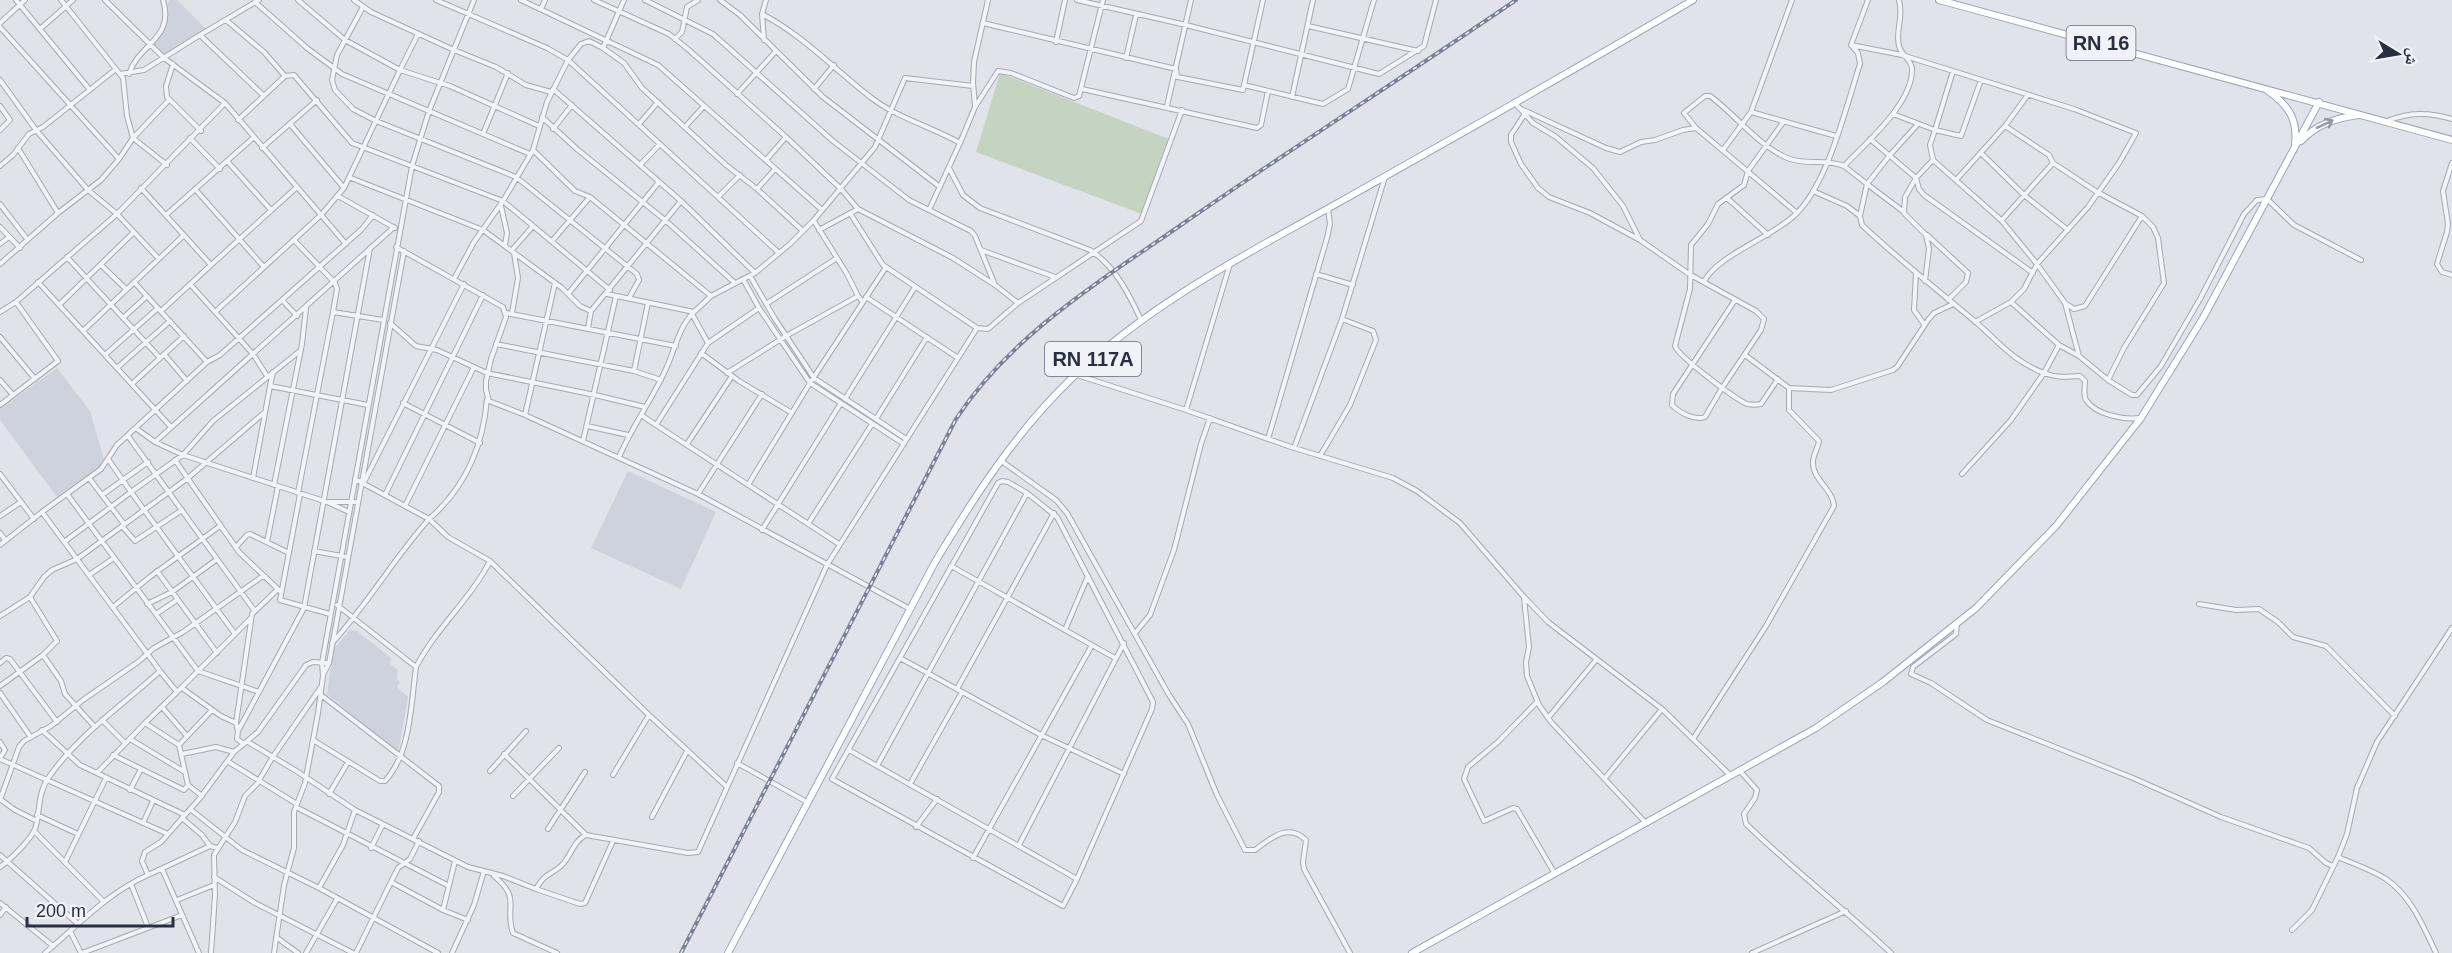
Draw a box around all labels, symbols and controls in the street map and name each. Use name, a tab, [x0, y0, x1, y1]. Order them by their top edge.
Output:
north arrow	[2368, 24, 2428, 84]
road number: RN 16	[2066, 26, 2136, 60]
text: ش	[2401, 47, 2422, 67]
one-way arrow	[2315, 118, 2333, 129]
road number: RN 117A	[1045, 342, 1141, 376]
scale bar	[27, 890, 172, 928]
text: 200 m	[36, 901, 86, 921]

